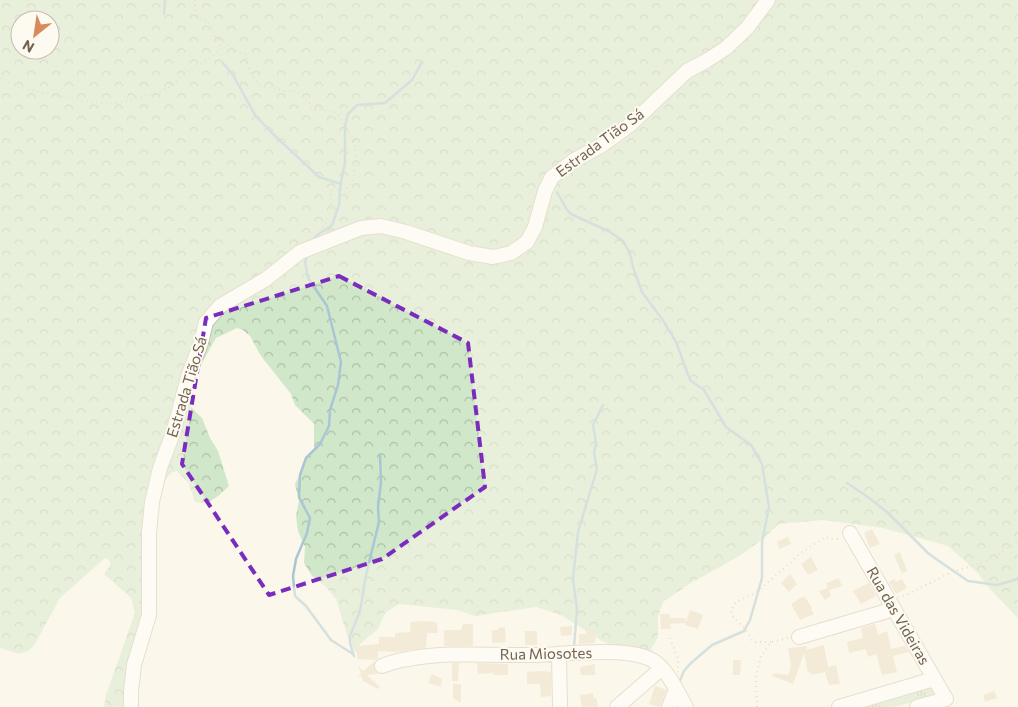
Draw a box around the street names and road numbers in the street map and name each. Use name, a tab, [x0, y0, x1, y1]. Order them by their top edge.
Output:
street label: Estrada Tião Sá	[552, 104, 647, 180]
street label: Estrada Tião Sá	[162, 334, 210, 439]
street label: Rua das Videiras	[863, 563, 934, 668]
street label: Rua Miosotes	[500, 643, 593, 663]

